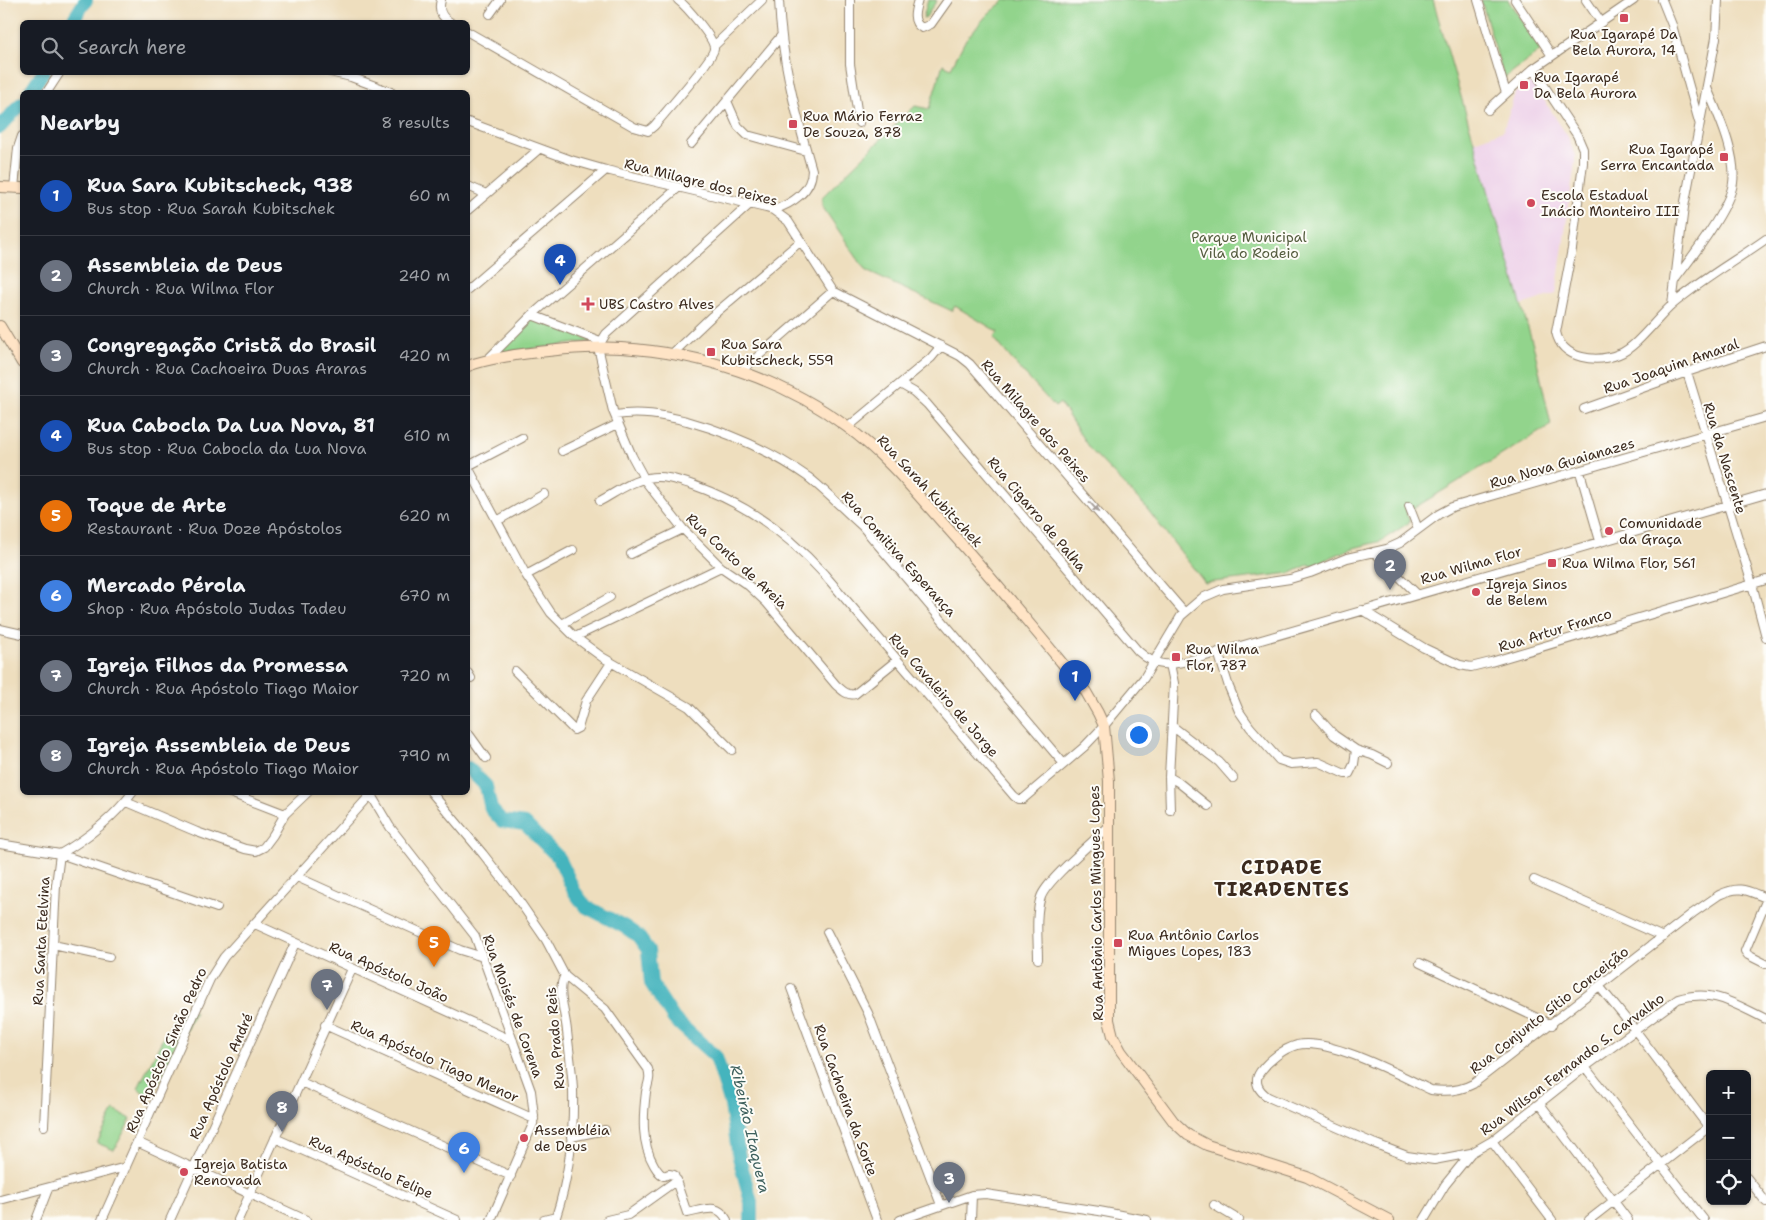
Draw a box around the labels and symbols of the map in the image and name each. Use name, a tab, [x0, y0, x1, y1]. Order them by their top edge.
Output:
marker: Rua Igarapé Da Bela Aurora, 14	[1618, 12, 1630, 24]
place label: Rua Igarapé Da Bela Aurora, 14	[1570, 25, 1678, 59]
place label: Rua Igarapé Da Bela Aurora	[1534, 68, 1637, 102]
marker: Rua Igarapé Da Bela Aurora	[1518, 79, 1530, 91]
place label: Rua Mário Ferraz De Souza, 878	[803, 107, 923, 141]
marker: Rua Mário Ferraz De Souza, 878	[787, 118, 799, 130]
place label: Rua Igarapé Serra Encantada	[1601, 140, 1714, 174]
marker: Rua Igarapé Serra Encantada	[1718, 151, 1730, 163]
street label: Rua Milagre dos Peixes	[622, 154, 780, 210]
place label: Escola Estadual Inácio Monteiro III	[1541, 186, 1680, 220]
marker: Escola Estadual Inácio Monteiro III	[1525, 197, 1537, 209]
park label: Parque Municipal Vila do Rodeio	[1191, 228, 1308, 262]
pin: 4	[544, 244, 576, 285]
place label: UBS Castro Alves	[599, 295, 714, 313]
marker: UBS Castro Alves	[581, 297, 595, 311]
street label: Rua Joaquim Amaral	[1601, 334, 1742, 398]
place label: Rua Sara Kubitscheck, 559	[721, 335, 834, 369]
marker: Rua Sara Kubitscheck, 559	[705, 346, 717, 358]
street label: Rua Milagre dos Peixes	[978, 356, 1094, 486]
street label: Rua da Nascente	[1699, 400, 1751, 516]
street label: Rua Sarah Kubitschek	[873, 431, 987, 551]
street label: Rua Nova Guaianazes	[1488, 434, 1637, 492]
street label: Rua Cigarro de Palha	[984, 453, 1091, 575]
street label: Rua Comitiva Esperança	[838, 487, 960, 621]
one-way arrow	[1088, 501, 1099, 514]
street label: Rua Conto de Areia	[683, 509, 792, 613]
place label: Comunidade da Graça	[1619, 514, 1702, 548]
marker: Comunidade da Graça	[1603, 525, 1615, 537]
street label: Rua Wilma Flor	[1418, 542, 1524, 588]
pin: 2	[1374, 549, 1406, 590]
place label: Rua Wilma Flor, 561	[1562, 554, 1696, 572]
marker: Rua Wilma Flor, 561	[1546, 557, 1558, 569]
place label: Igreja Sinos de Belem	[1486, 575, 1568, 609]
marker: Igreja Sinos de Belem	[1470, 586, 1482, 598]
street label: Rua Artur Franco	[1496, 604, 1614, 656]
street label: Rua Cavaleiro de Jorge	[885, 629, 1003, 761]
place label: Rua Wilma Flor, 787	[1186, 640, 1259, 674]
marker: Rua Wilma Flor, 787	[1170, 651, 1182, 663]
pin: 1	[1059, 660, 1091, 701]
your location	[1126, 722, 1152, 748]
street label: Rua Antônio Carlos Mingues Lopes	[1085, 785, 1107, 1021]
district label: CIDADE TIRADENTES	[1214, 855, 1350, 902]
street label: Rua Santa Etelvina	[29, 876, 53, 1006]
pin: 5	[418, 926, 450, 967]
place label: Rua Antônio Carlos Migues Lopes, 183	[1128, 926, 1259, 960]
street label: Rua Moisés de Corena	[479, 932, 547, 1080]
marker: Rua Antônio Carlos Migues Lopes, 183	[1112, 937, 1124, 949]
street label: Rua Apóstolo João	[326, 938, 452, 1006]
street label: Rua Conjunto Sítio Conceição	[1466, 942, 1632, 1078]
street label: Rua Apóstolo Simão Pedro	[121, 965, 211, 1135]
pin: 7	[311, 969, 343, 1010]
street label: Rua Prado Reis	[542, 986, 568, 1090]
street label: Rua Wilson Fernando S. Carvalho	[1476, 989, 1668, 1139]
street label: Rua Apóstolo André	[185, 1010, 257, 1142]
street label: Rua Apóstolo Tiago Menor	[348, 1016, 522, 1106]
street label: Rua Cachoeira da Sorte	[810, 1022, 882, 1178]
water label: Ribeirão Itaquera	[725, 1063, 775, 1195]
pin: 8	[266, 1091, 298, 1132]
place label: Assembléia de Deus	[534, 1121, 610, 1155]
street label: Rua Apóstolo Felipe	[306, 1132, 436, 1203]
pin: 6	[448, 1132, 480, 1173]
marker: Assembléia de Deus	[518, 1132, 530, 1144]
place label: Igreja Batista Renovada	[194, 1155, 288, 1189]
pin: 3	[933, 1162, 965, 1203]
marker: Igreja Batista Renovada	[178, 1166, 190, 1178]

